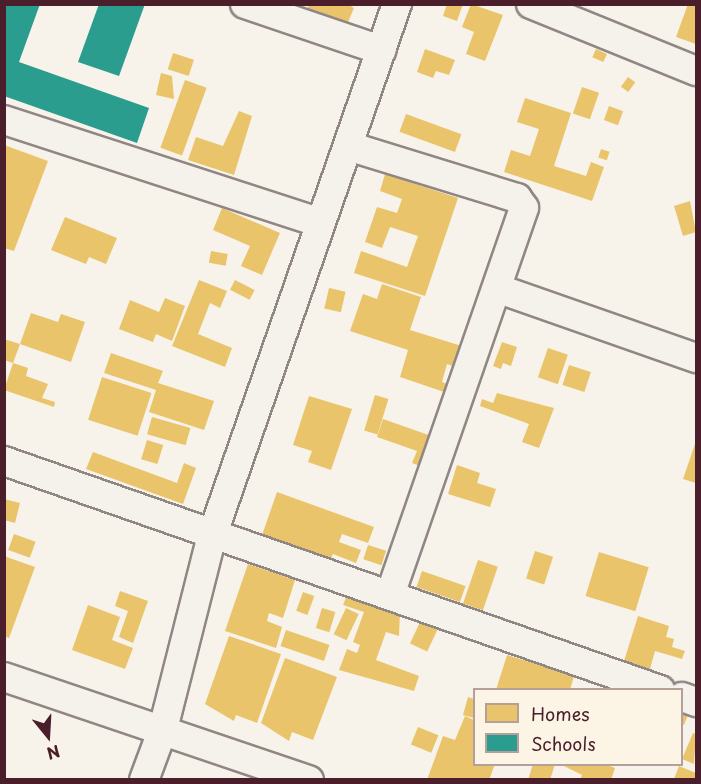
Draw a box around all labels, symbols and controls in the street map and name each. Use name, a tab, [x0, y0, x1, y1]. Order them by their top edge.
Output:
legend	[473, 688, 683, 766]
text: Homes	[531, 700, 589, 727]
north arrow	[18, 706, 78, 766]
text: Schools	[531, 730, 596, 757]
text: N	[44, 740, 63, 766]

